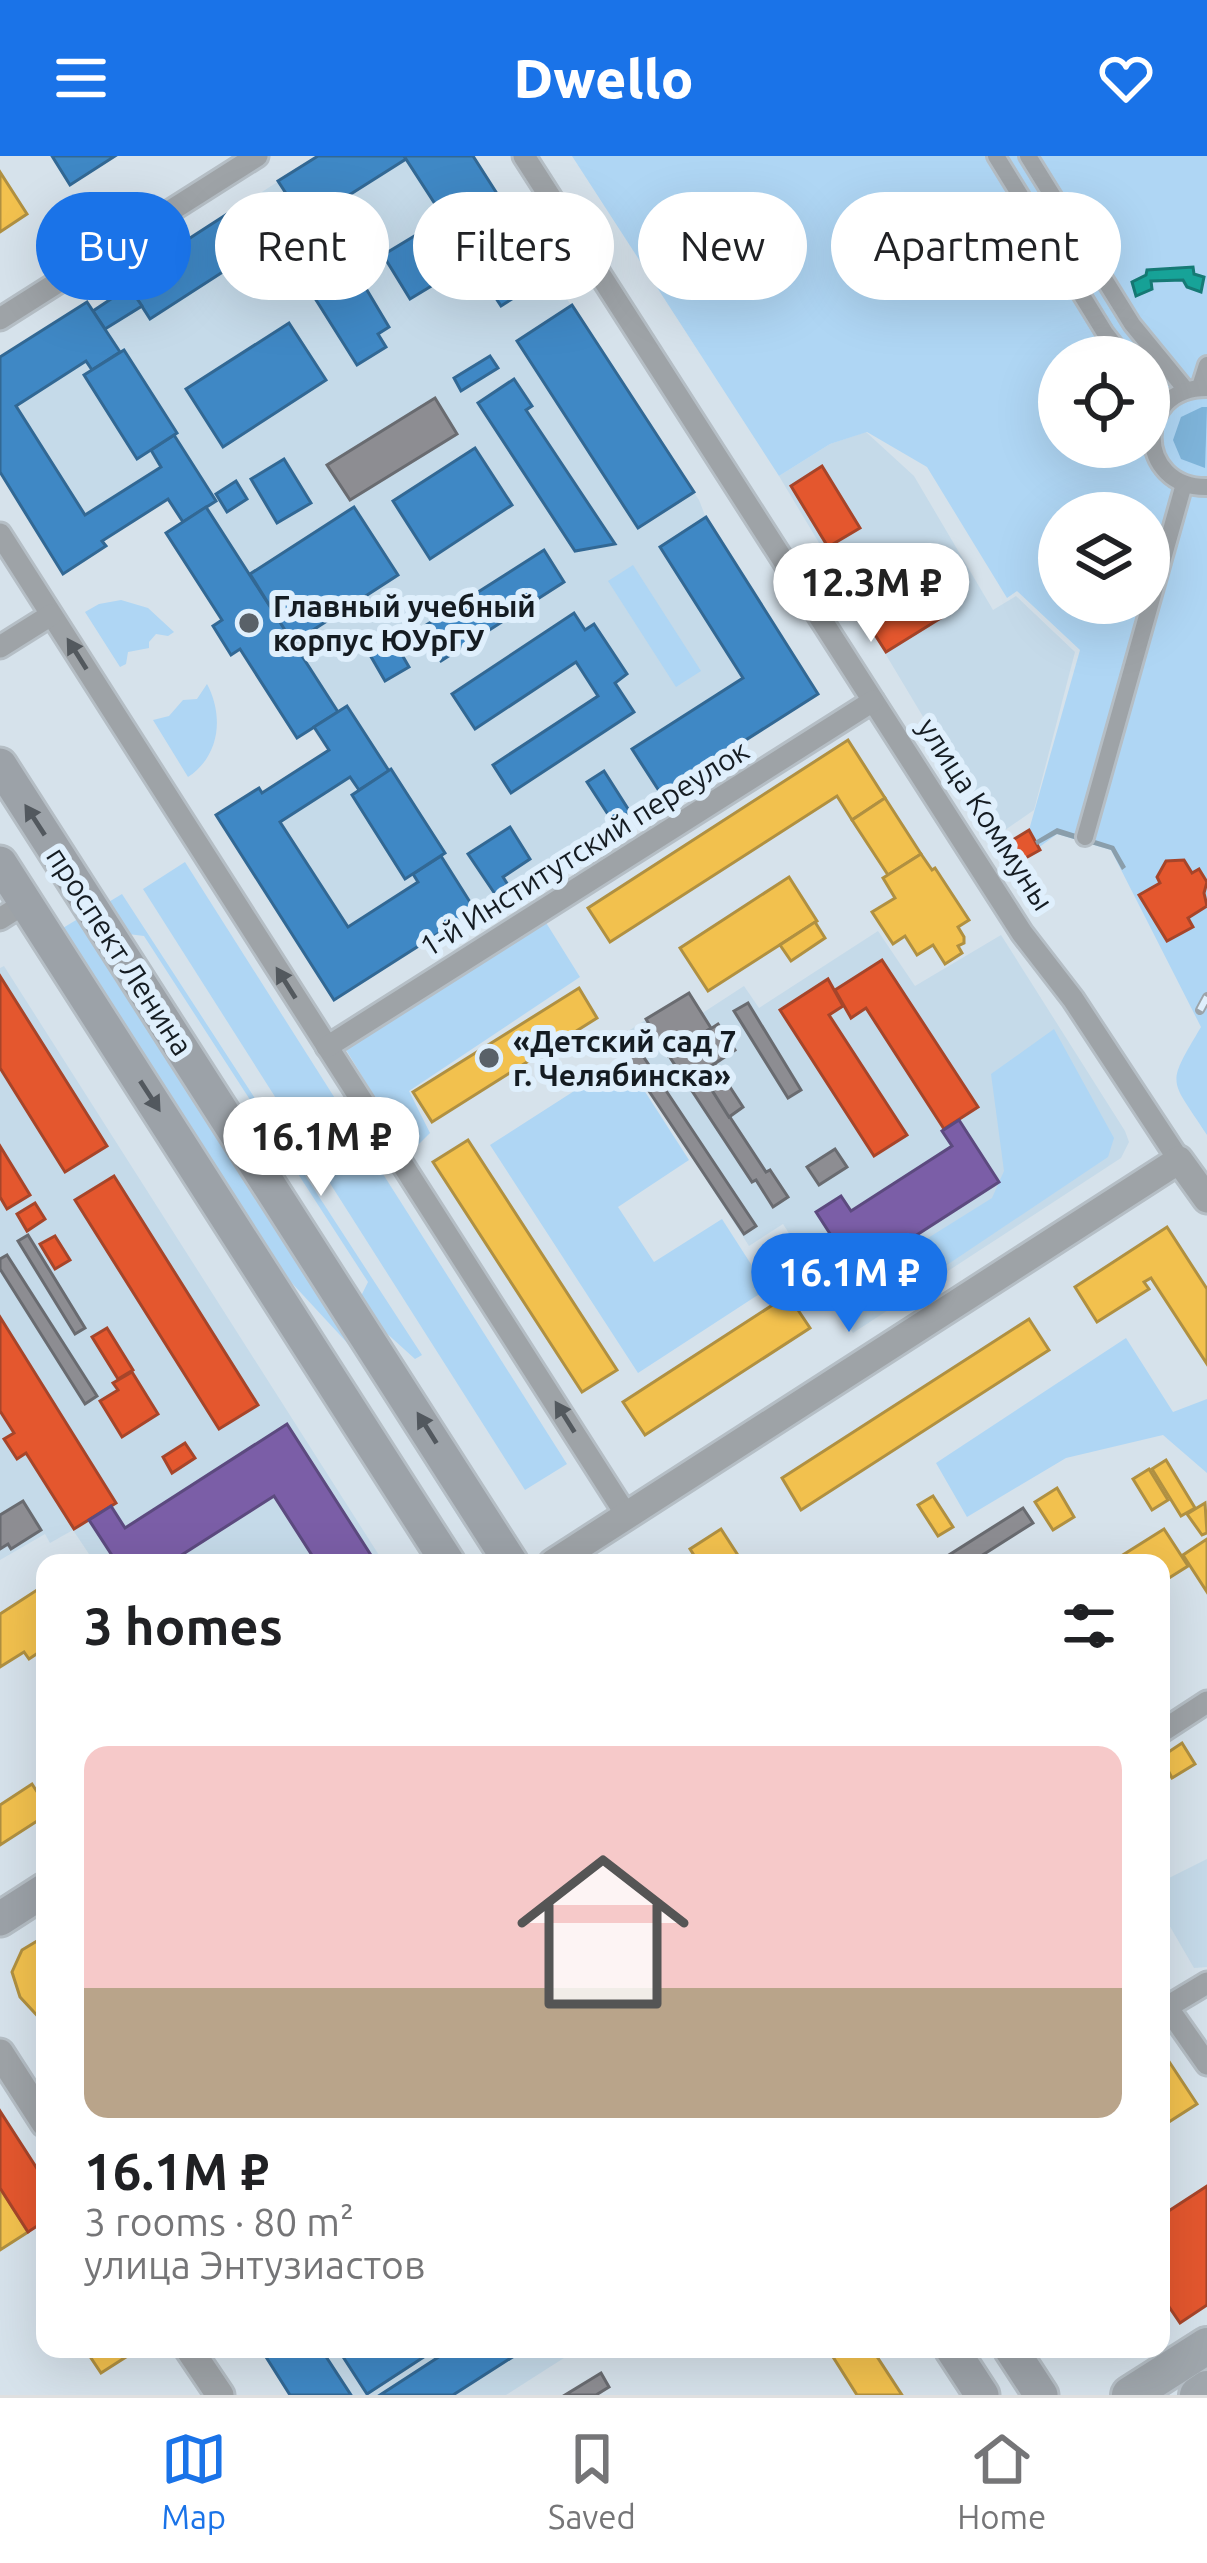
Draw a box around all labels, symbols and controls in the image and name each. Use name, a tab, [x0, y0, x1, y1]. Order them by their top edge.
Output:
icon: menu	[48, 45, 114, 111]
icon: heart	[1093, 45, 1159, 111]
text: Dwello	[514, 48, 693, 108]
chip: Buy	[36, 192, 191, 300]
chip: Rent	[215, 192, 389, 300]
chip: Filters	[413, 192, 614, 300]
chip: New	[638, 192, 807, 300]
chip: Apartment	[831, 192, 1121, 300]
map controls	[1038, 336, 1170, 624]
button: locate	[1038, 336, 1170, 468]
button: layers	[1038, 492, 1170, 624]
pin: 12.3M ₽	[760, 543, 982, 645]
text: 12.3M ₽	[800, 560, 942, 603]
place label: Главный учебный корпус ЮУрГУ	[273, 589, 536, 657]
marker: Главный учебный корпус ЮУрГУ	[236, 610, 262, 636]
one-way arrow	[66, 638, 88, 670]
street label: улица Коммуны	[911, 711, 1061, 917]
street label: 1-й Институтский переулок	[413, 733, 755, 963]
one-way arrow	[25, 803, 47, 836]
street label: проспект Ленина	[40, 841, 200, 1061]
one-way arrow	[276, 966, 297, 1000]
place label: «Детский сад 7 г. Челябинска»	[513, 1024, 736, 1092]
marker: «Детский сад 7 г. Челябинска»	[476, 1045, 502, 1071]
one-way arrow	[138, 1080, 160, 1112]
pin: 16.1M ₽	[210, 1097, 432, 1199]
text: 16.1M ₽	[250, 1114, 392, 1157]
pin: 16.1M ₽	[738, 1233, 960, 1335]
text: 16.1M ₽	[778, 1250, 920, 1293]
one-way arrow	[555, 1400, 576, 1434]
one-way arrow	[417, 1411, 438, 1445]
icon: filters	[1056, 1593, 1122, 1659]
text: 3 homes	[84, 1597, 283, 1655]
icon: home	[495, 1824, 711, 2040]
text: 16.1M ₽	[84, 2142, 269, 2200]
text: 3 rooms · 80 m²	[84, 2200, 354, 2243]
text: улица Энтузиастов	[84, 2243, 425, 2286]
tab: Map	[161, 2426, 227, 2535]
tab: Saved	[548, 2426, 636, 2535]
tab: Home	[957, 2426, 1046, 2535]

